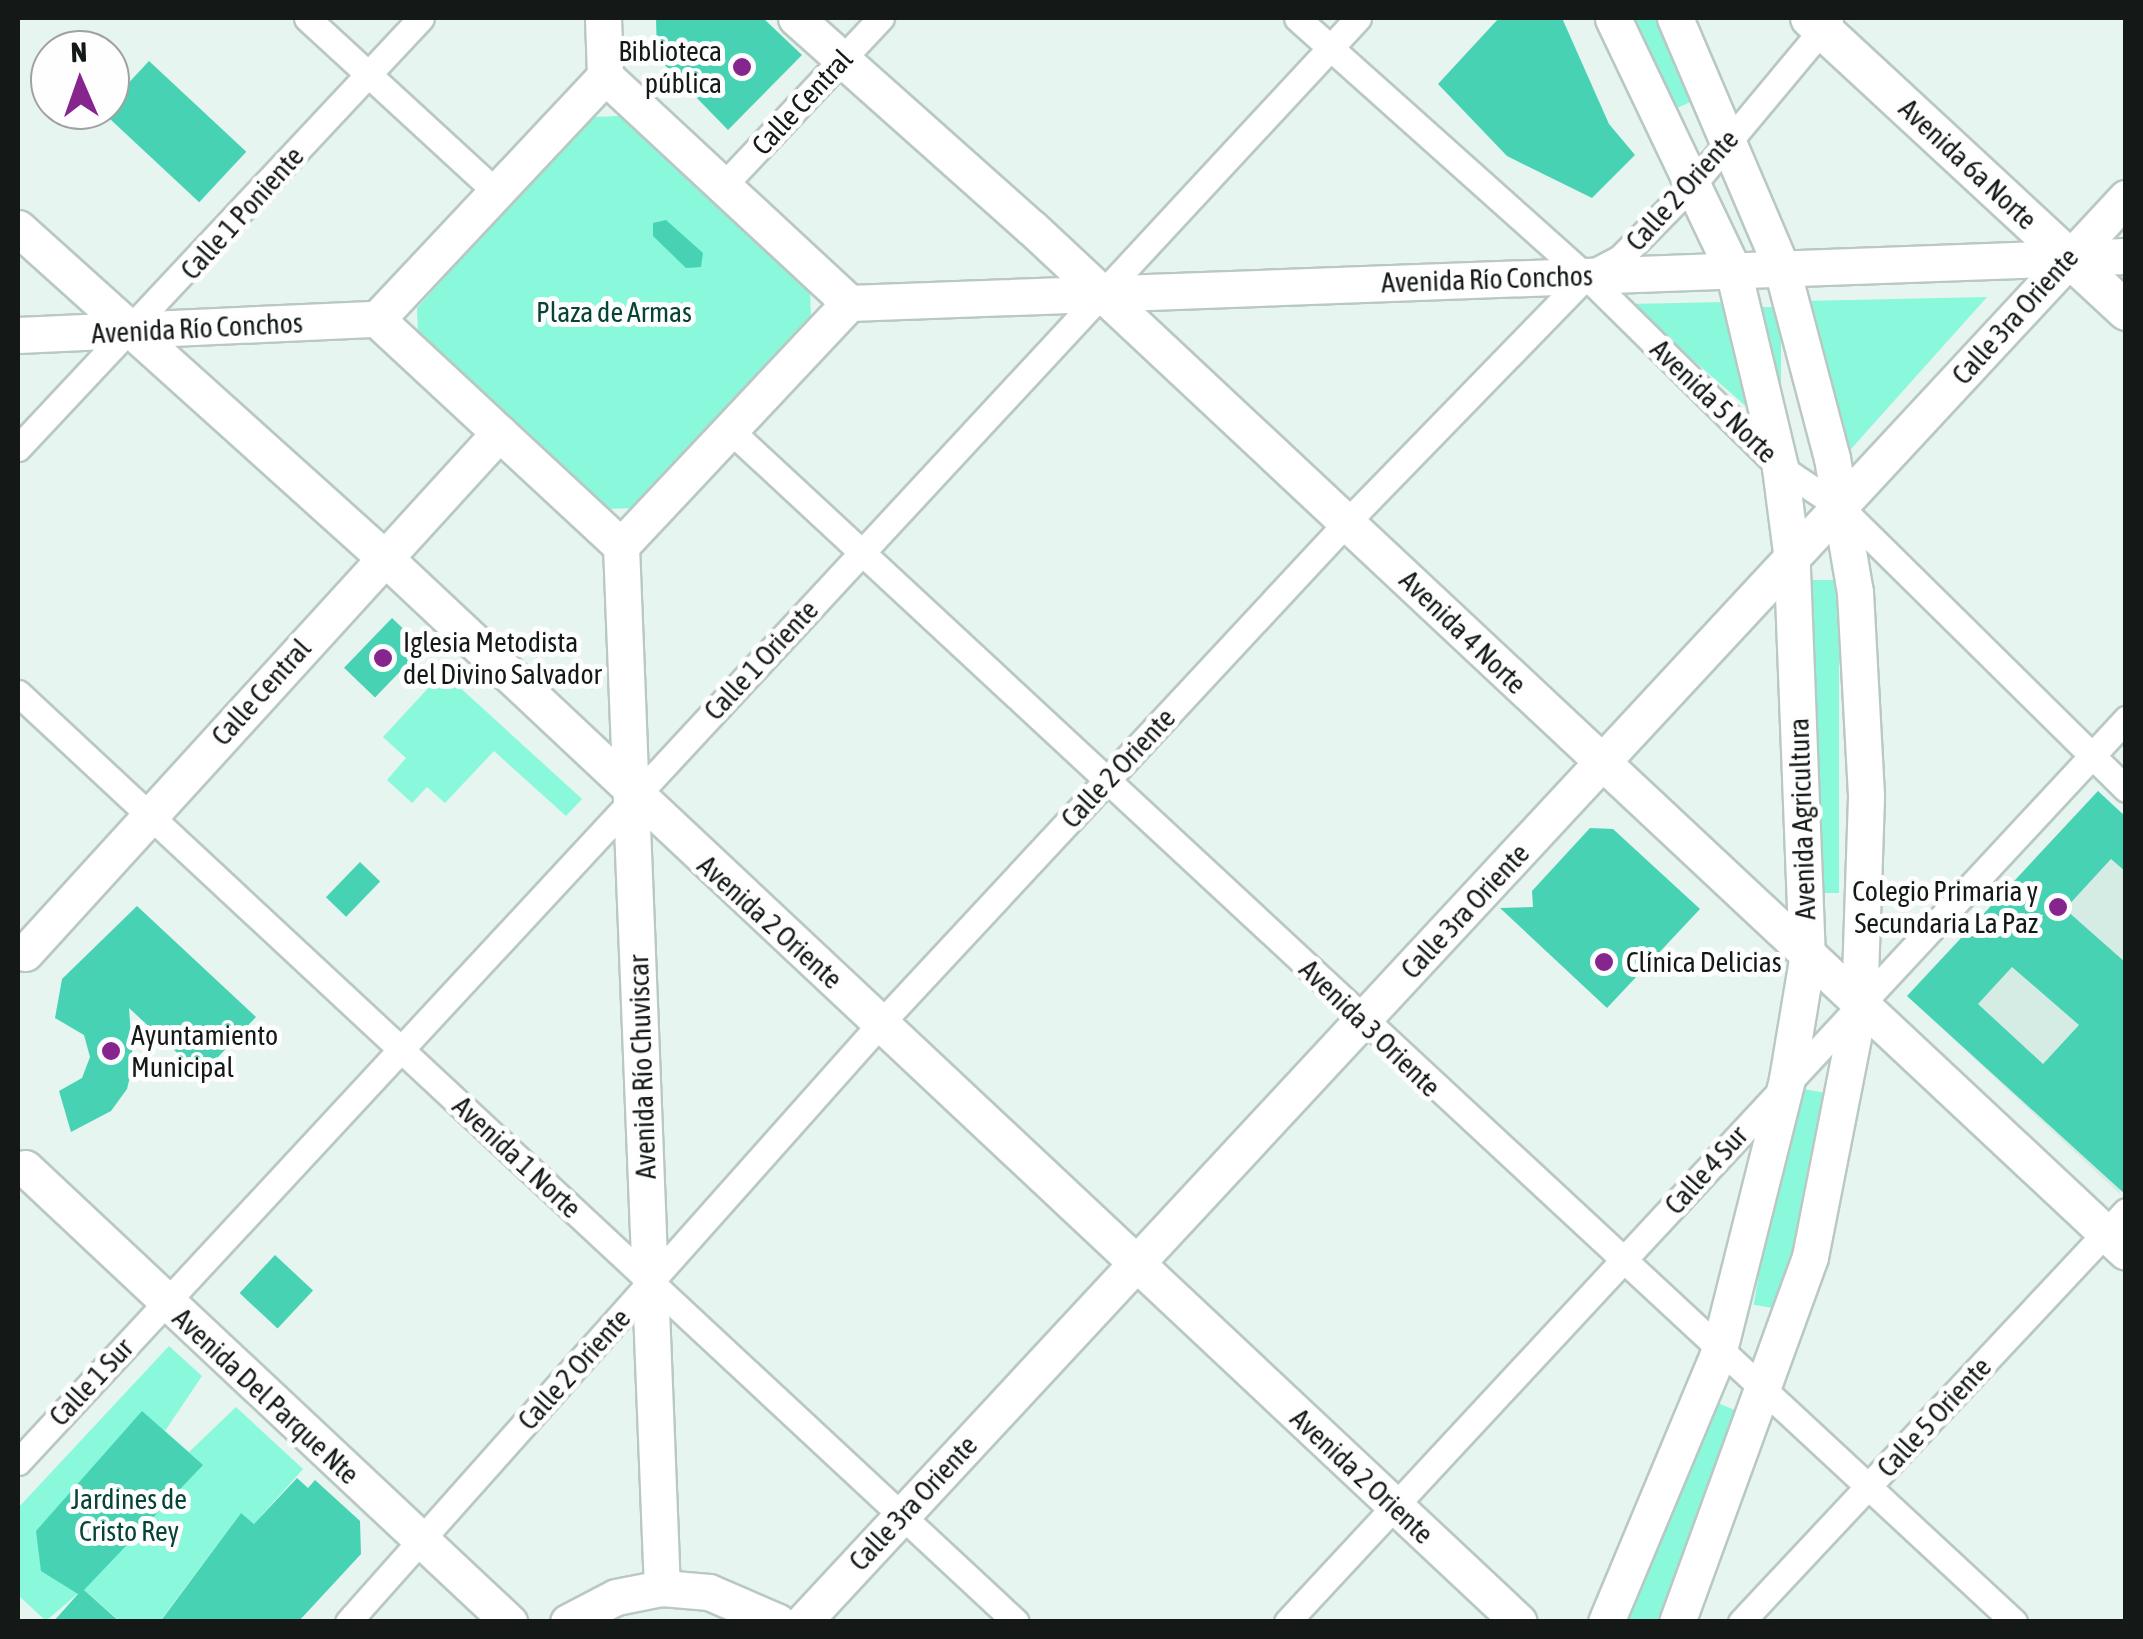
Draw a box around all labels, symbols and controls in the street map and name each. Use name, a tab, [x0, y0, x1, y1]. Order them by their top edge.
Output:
north arrow	[30, 30, 130, 130]
place label: Biblioteca pública	[618, 34, 722, 100]
text: N	[70, 36, 88, 68]
street label: Calle Central	[745, 42, 859, 162]
marker: Biblioteca pública	[731, 56, 753, 78]
street label: Avenida 6a Norte	[1892, 92, 2044, 236]
street label: Calle 2 Oriente	[1619, 122, 1745, 258]
street label: Calle 1 Poniente	[174, 140, 310, 286]
street label: Calle 3ra Oriente	[1945, 241, 2085, 391]
street label: Avenida Río Conchos	[1381, 259, 1593, 299]
park label: Plaza de Armas	[536, 295, 692, 329]
street label: Avenida Río Conchos	[90, 306, 304, 350]
street label: Avenida 5 Norte	[1644, 332, 1784, 470]
street label: Avenida 4 Norte	[1393, 563, 1533, 701]
street label: Calle 1 Oriente	[697, 593, 825, 727]
place label: Iglesia Metodista del Divino Salvador	[403, 625, 602, 691]
street label: Calle Central	[204, 632, 318, 752]
marker: Iglesia Metodista del Divino Salvador	[372, 647, 394, 669]
street label: Calle 2 Oriente	[1054, 701, 1182, 835]
street label: Avenida Agricultura	[1782, 718, 1822, 920]
street label: Calle 3ra Oriente	[1394, 837, 1536, 985]
street label: Avenida 2 Oriente	[691, 848, 849, 996]
place label: Colegio Primaria y Secundaria La Paz	[1852, 874, 2038, 940]
marker: Colegio Primaria y Secundaria La Paz	[2047, 896, 2069, 918]
place label: Clínica Delicias	[1626, 945, 1782, 979]
marker: Clínica Delicias	[1591, 949, 1617, 975]
street label: Avenida 3 Oriente	[1293, 952, 1447, 1104]
street label: Avenida Río Chuviscar	[621, 954, 663, 1180]
place label: Ayuntamiento Municipal	[131, 1018, 278, 1084]
marker: Ayuntamiento Municipal	[100, 1040, 122, 1062]
street label: Avenida 1 Norte	[446, 1089, 588, 1225]
street label: Calle 4 Sur	[1658, 1119, 1754, 1221]
street label: Avenida Del Parque Nte	[166, 1301, 366, 1491]
street label: Calle 2 Oriente	[511, 1301, 637, 1437]
street label: Calle 1 Sur	[42, 1331, 140, 1433]
street label: Calle 5 Oriente	[1870, 1350, 1998, 1484]
street label: Avenida 2 Oriente	[1284, 1401, 1440, 1551]
street label: Calle 3ra Oriente	[842, 1429, 984, 1577]
park label: Jardines de Cristo Rey	[71, 1482, 187, 1548]

